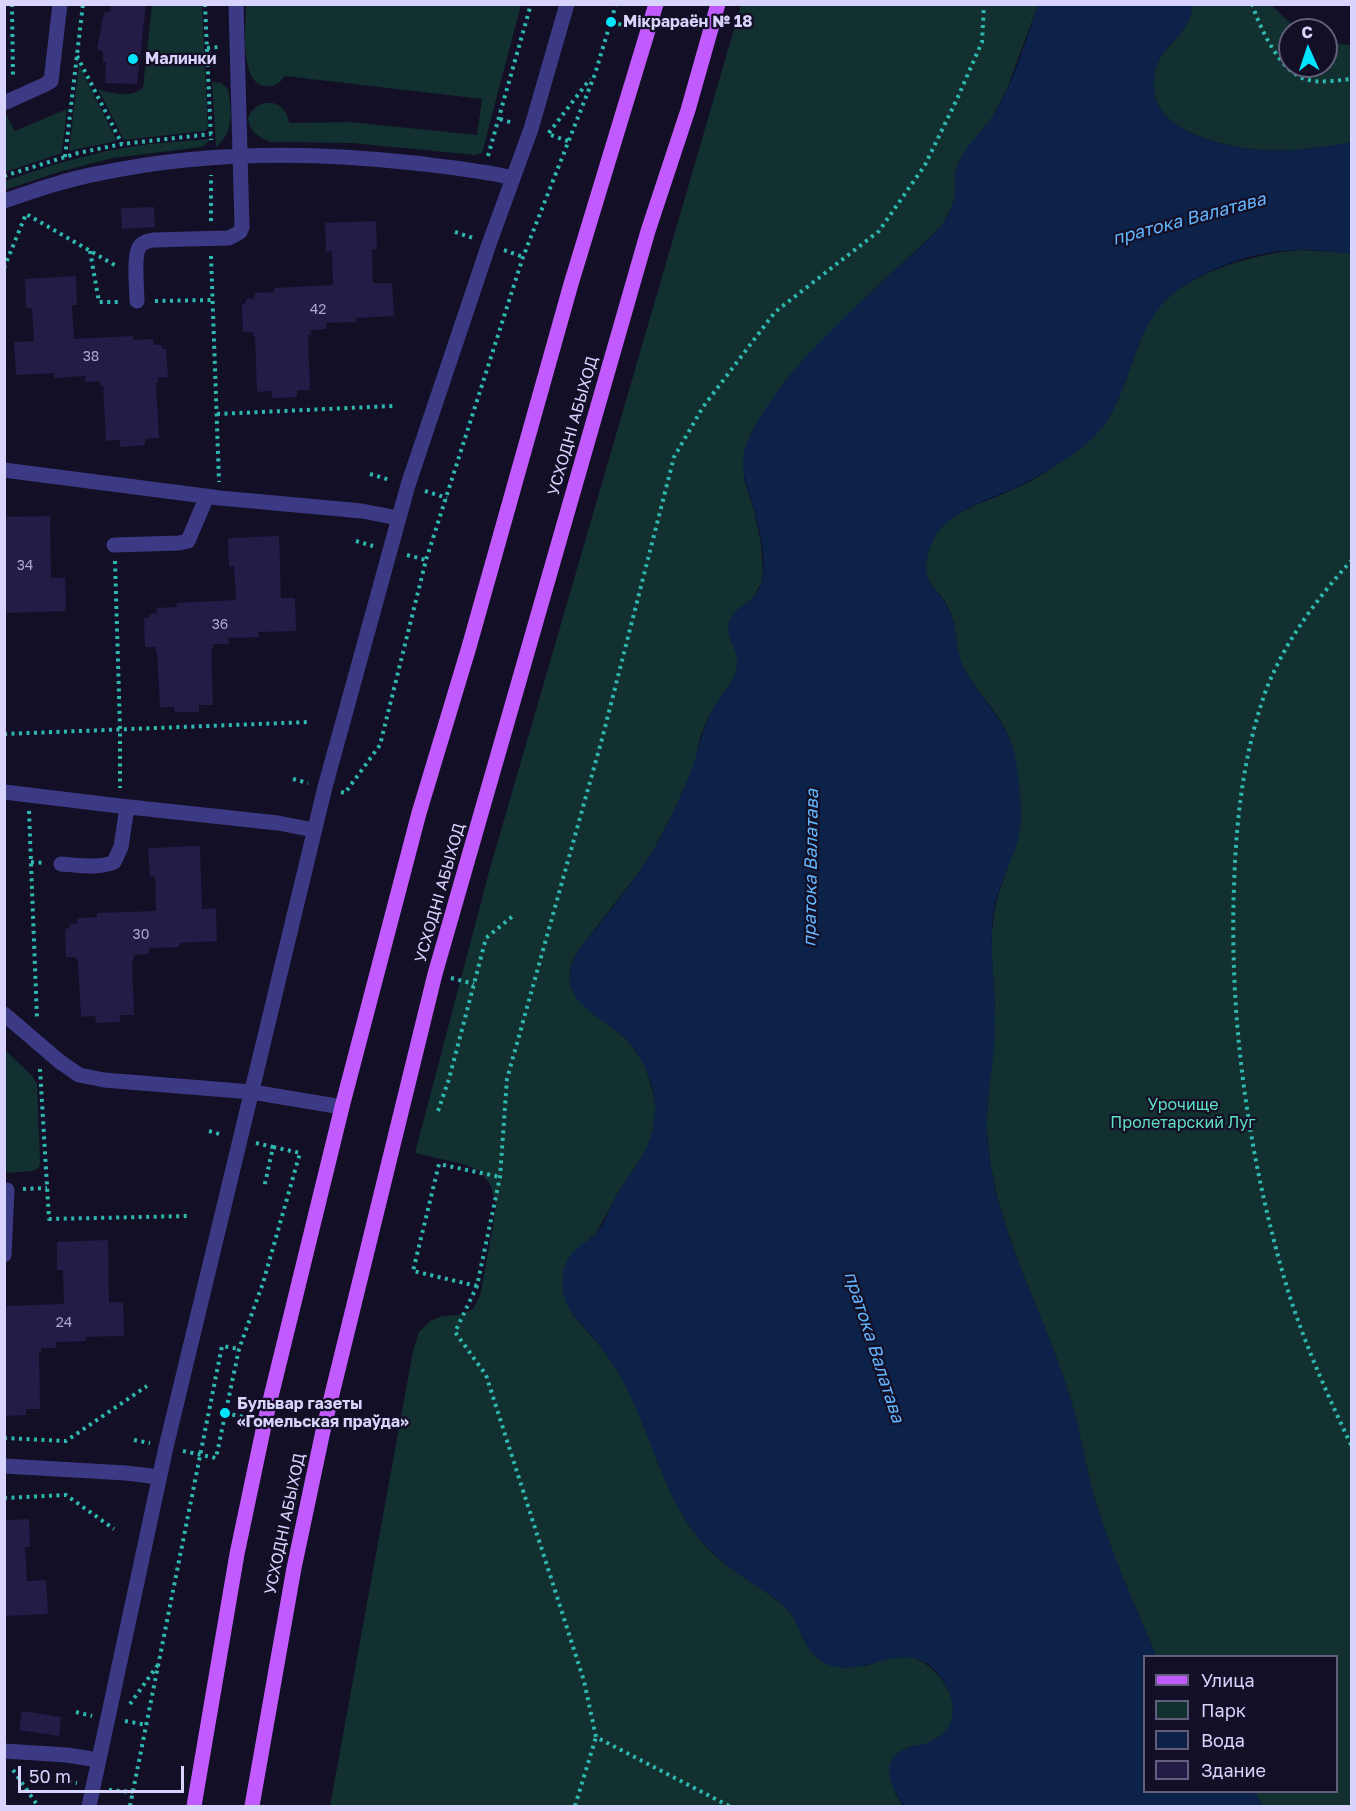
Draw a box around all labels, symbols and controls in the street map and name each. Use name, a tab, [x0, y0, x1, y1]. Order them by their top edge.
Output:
place label: Мікрараён № 18	[623, 12, 753, 32]
marker: Мікрараён № 18	[604, 15, 618, 29]
north arrow	[1278, 18, 1338, 78]
text: С	[1301, 22, 1313, 42]
place label: Малинки	[145, 49, 217, 69]
marker: Малинки	[126, 52, 140, 66]
water label: пратока Валатава	[1110, 188, 1268, 250]
house number: 42	[310, 302, 326, 318]
house number: 38	[83, 349, 99, 365]
street label: УСХОДНІ АБЫХОД	[544, 354, 602, 498]
house number: 34	[17, 558, 33, 574]
house number: 36	[212, 617, 228, 633]
water label: пратока Валатава	[799, 789, 823, 947]
street label: УСХОДНІ АБЫХОД	[411, 821, 469, 965]
house number: 30	[133, 927, 149, 943]
park label: Урочище Пролетарский Луг	[1110, 1095, 1256, 1133]
water label: пратока Валатава	[839, 1269, 909, 1425]
house number: 24	[56, 1315, 72, 1331]
place label: Бульвар газеты «Гомельская праўда»	[237, 1394, 409, 1432]
marker: Бульвар газеты «Гомельская праўда»	[218, 1406, 232, 1420]
street label: УСХОДНІ АБЫХОД	[261, 1452, 309, 1596]
legend	[1143, 1655, 1338, 1793]
text: Улица	[1201, 1669, 1255, 1691]
text: Парк	[1201, 1699, 1246, 1721]
text: Вода	[1201, 1729, 1245, 1751]
scale bar	[21, 1754, 188, 1792]
text: Здание	[1201, 1759, 1266, 1781]
text: 50 m	[29, 1765, 71, 1787]

